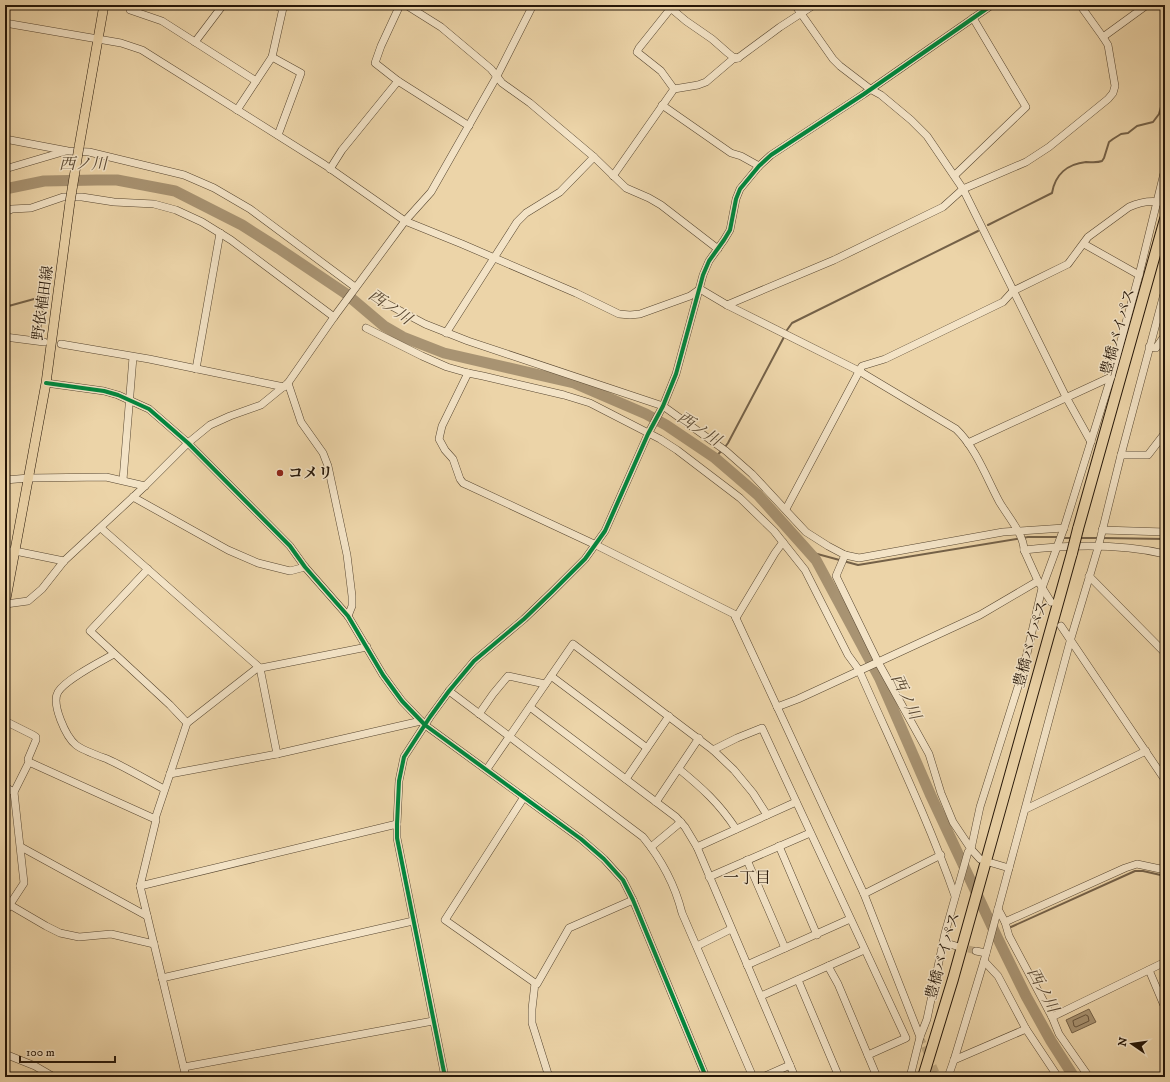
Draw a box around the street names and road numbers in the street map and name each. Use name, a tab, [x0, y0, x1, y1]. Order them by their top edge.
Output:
street label: 野依植田線	[28, 265, 58, 341]
street label: 豊橋バイパス	[1097, 286, 1139, 378]
street label: 豊橋バイパス	[1010, 598, 1052, 690]
street label: 豊橋バイパス	[922, 910, 964, 1002]

